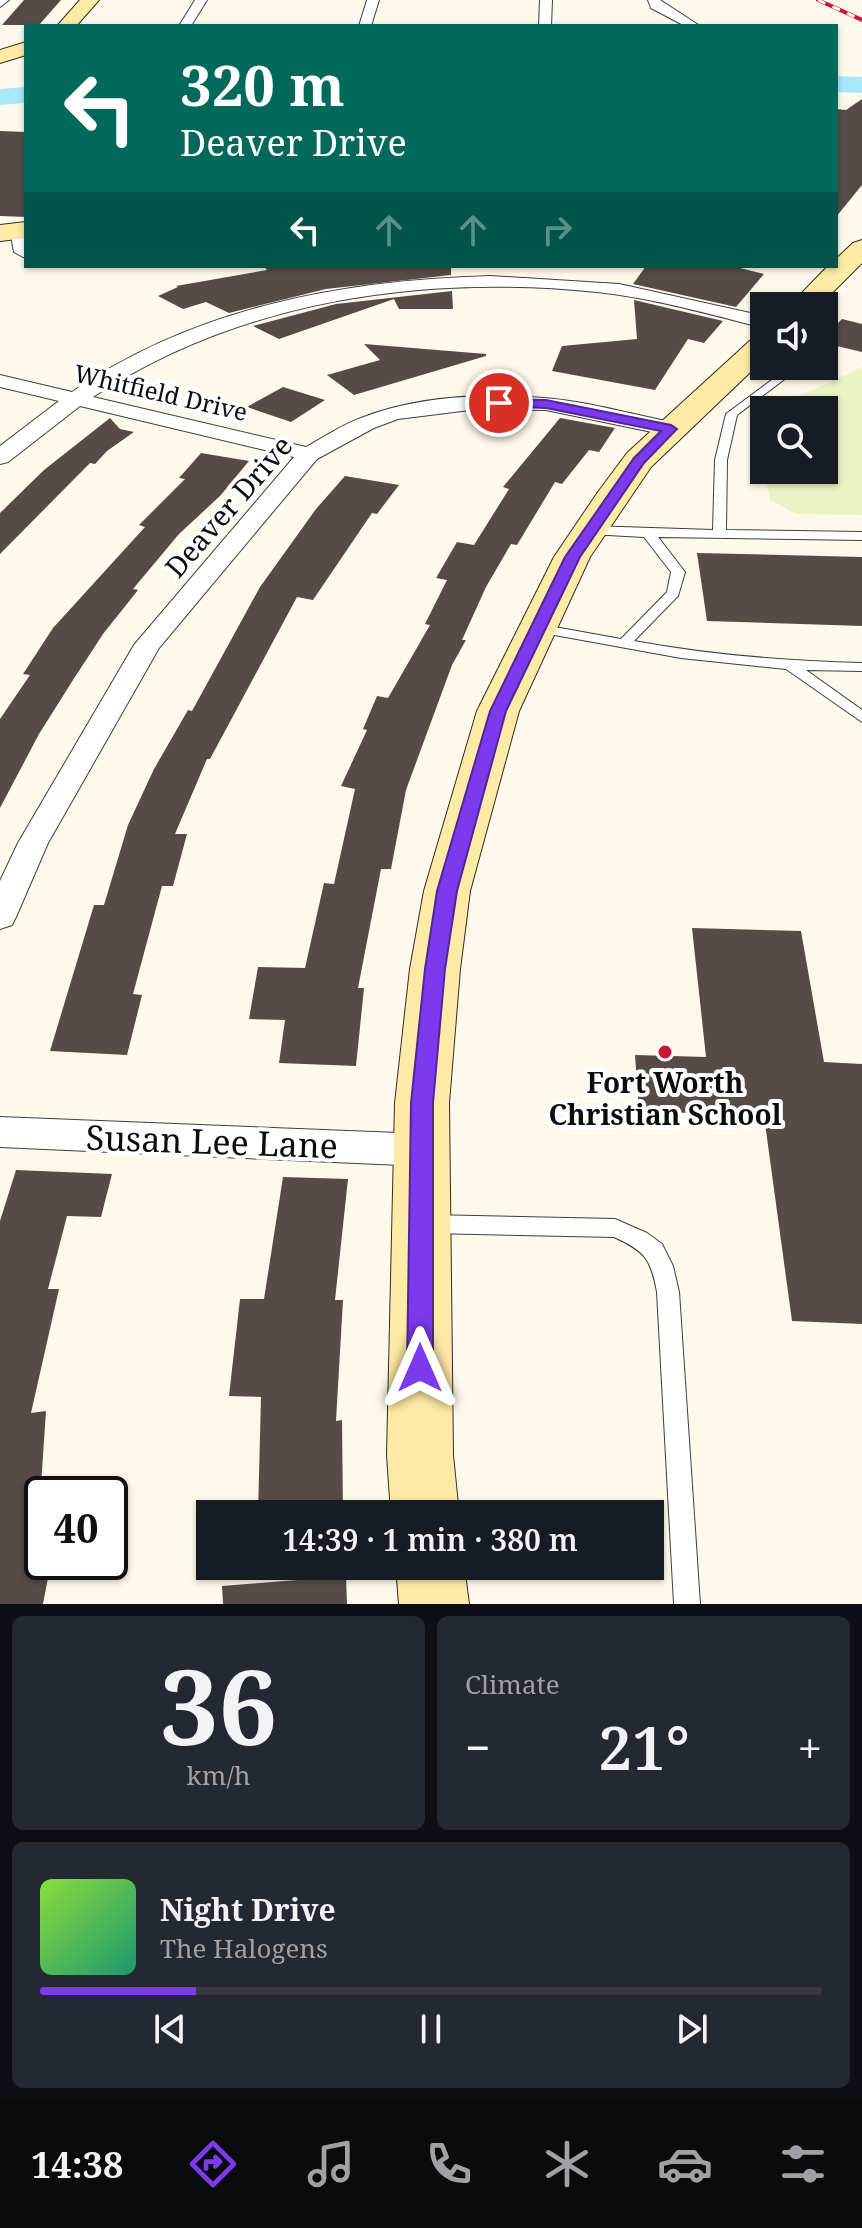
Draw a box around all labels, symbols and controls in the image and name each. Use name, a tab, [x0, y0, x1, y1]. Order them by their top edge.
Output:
text: 320 m	[180, 46, 345, 122]
icon: left	[48, 56, 152, 160]
text: Deaver Drive	[180, 118, 407, 167]
icon: left	[283, 208, 327, 252]
icon: ahead	[367, 208, 411, 252]
icon: ahead	[451, 208, 495, 252]
icon: right	[535, 208, 579, 252]
map controls	[750, 292, 838, 484]
button: sound	[750, 292, 838, 380]
street label: Whitfield Drive	[71, 356, 251, 428]
pin	[465, 369, 533, 437]
icon: arrive	[477, 381, 521, 425]
button: search	[750, 396, 838, 484]
street label: Deaver Drive	[156, 427, 300, 585]
marker: Fort Worth Christian School	[656, 1043, 674, 1061]
place label: Fort Worth Christian School	[548, 1063, 782, 1133]
street label: Susan Lee Lane	[85, 1114, 339, 1168]
position arrow	[378, 1326, 462, 1410]
speed limit sign: 40	[24, 1476, 128, 1580]
text: 14:39 · 1 min · 380 m	[282, 1519, 578, 1560]
text: 36	[160, 1634, 277, 1775]
text: Climate	[465, 1666, 560, 1702]
text: 21°	[598, 1706, 690, 1788]
text: −	[465, 1717, 490, 1777]
text: +	[797, 1717, 822, 1777]
text: km/h	[187, 1757, 250, 1793]
text: Night Drive	[160, 1889, 336, 1930]
text: The Halogens	[160, 1930, 328, 1966]
icon: previous	[148, 2007, 192, 2051]
icon: pause	[409, 2007, 453, 2051]
icon: next	[670, 2007, 714, 2051]
icon: directions	[185, 2136, 241, 2192]
icon: music	[303, 2136, 359, 2192]
icon: phone	[421, 2136, 477, 2192]
icon: climate	[539, 2136, 595, 2192]
icon: car	[657, 2136, 713, 2192]
icon: filters	[775, 2136, 831, 2192]
text: 14:38	[31, 2140, 123, 2189]

